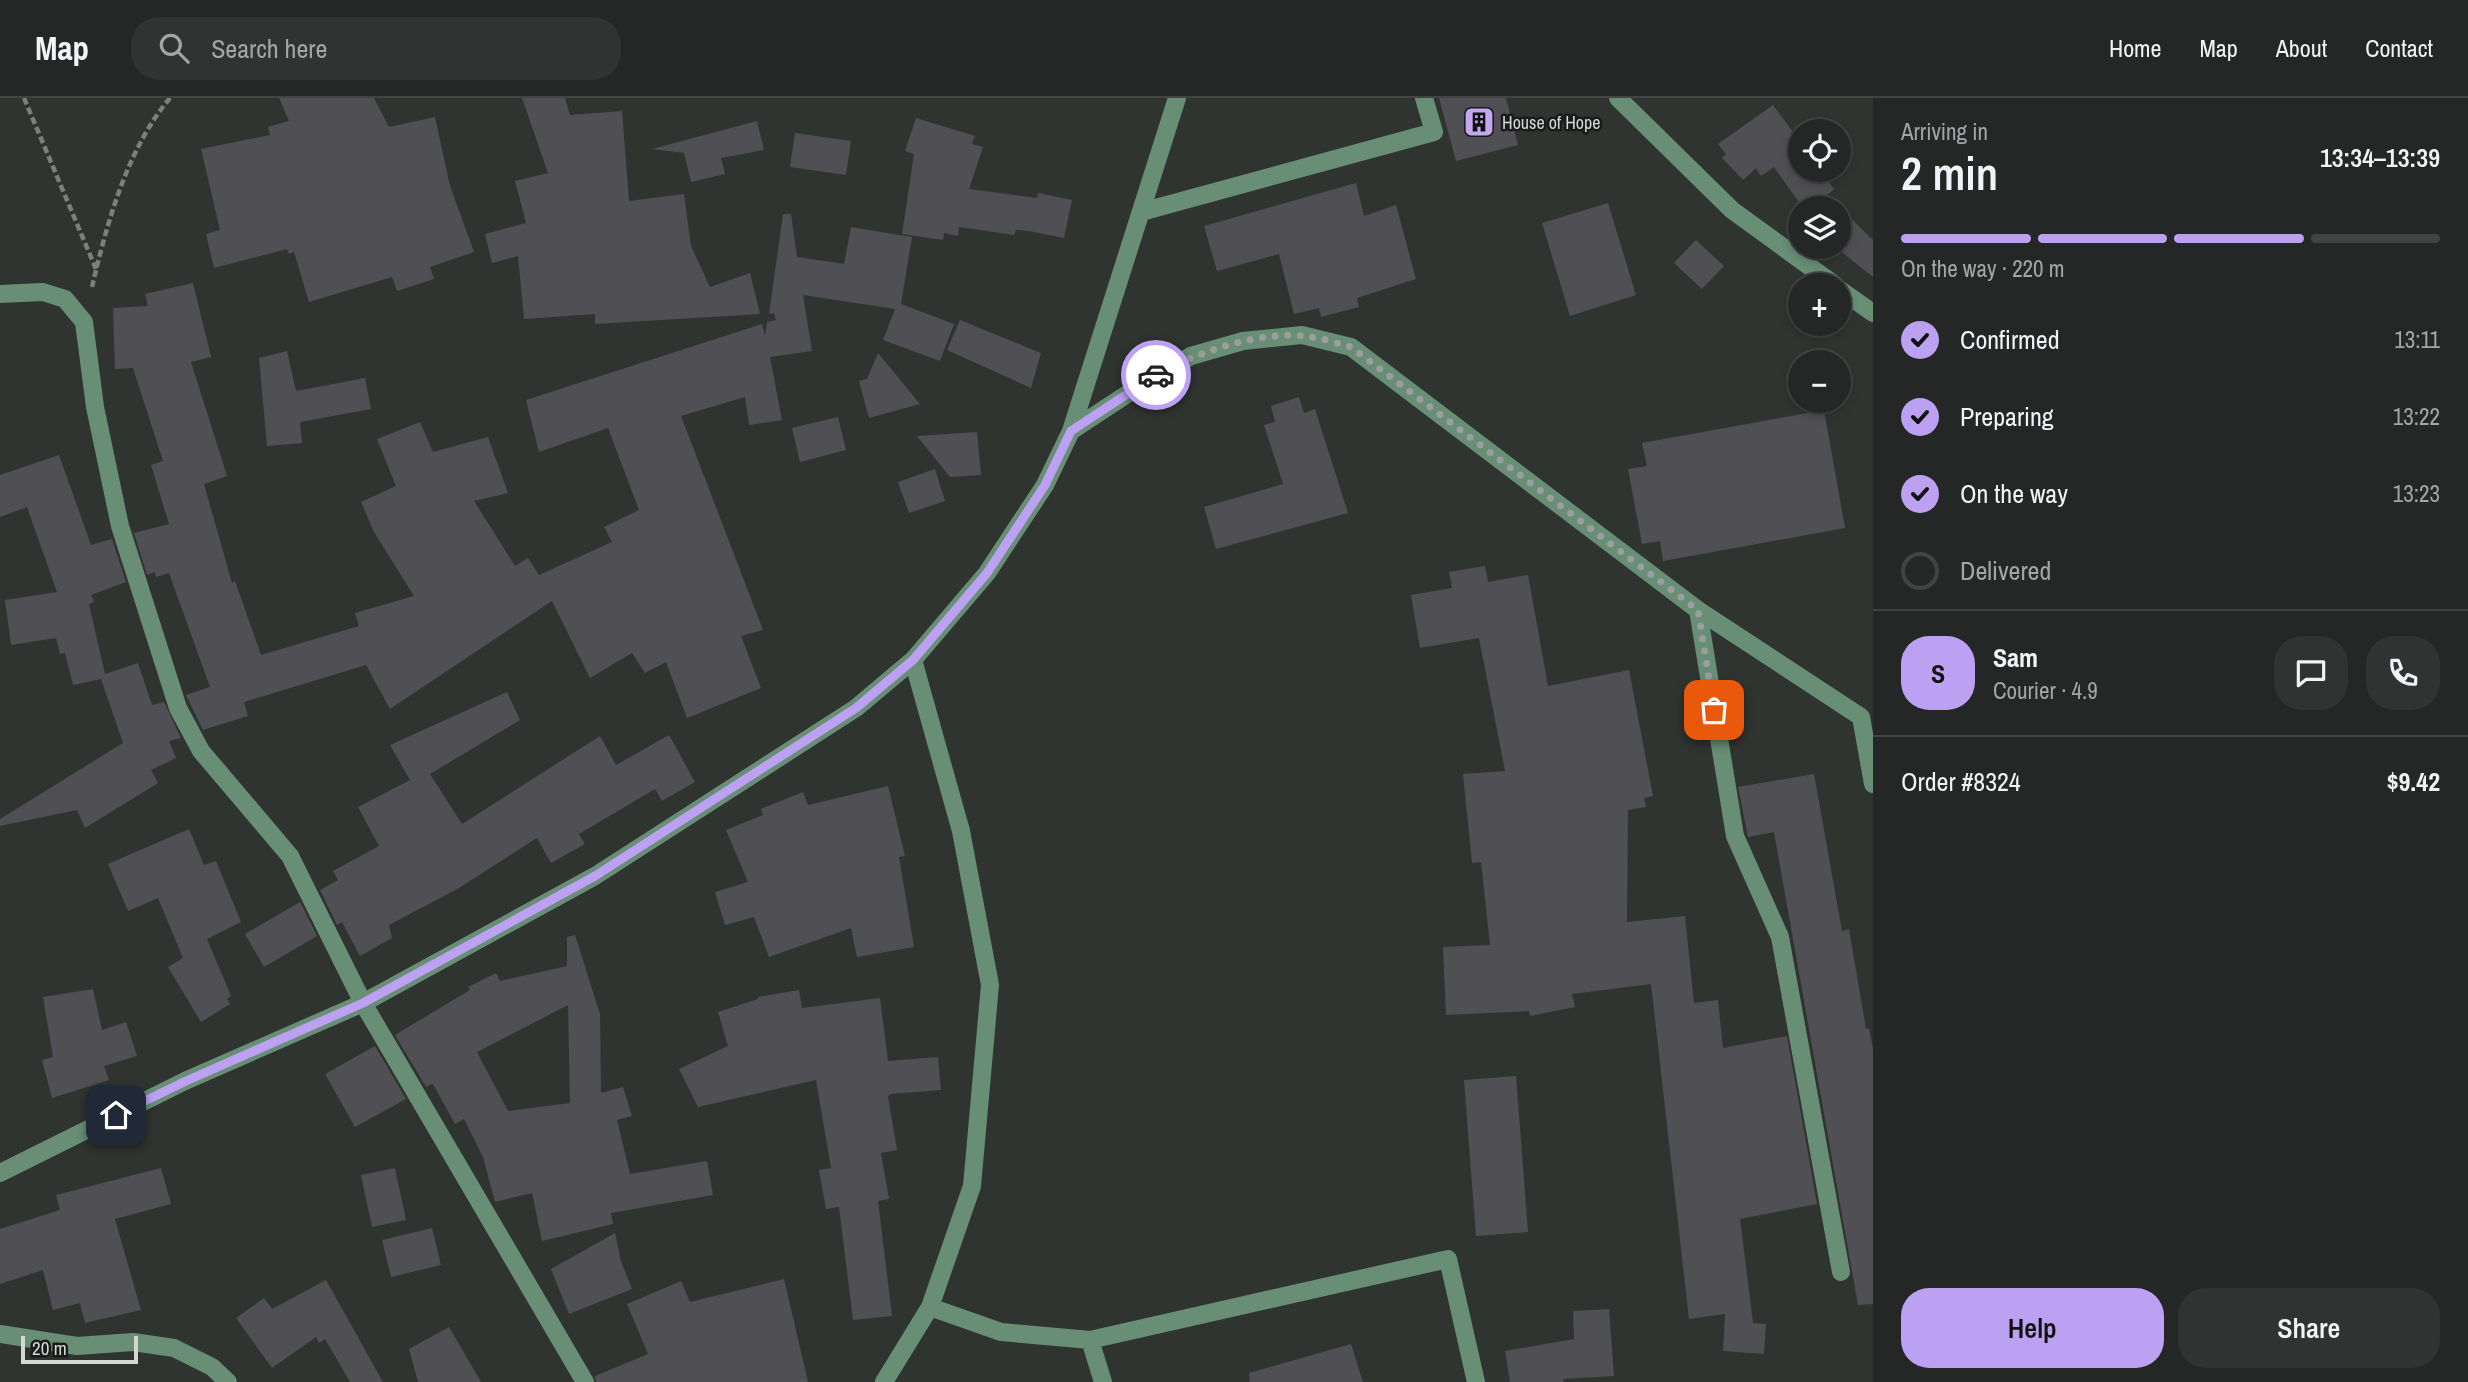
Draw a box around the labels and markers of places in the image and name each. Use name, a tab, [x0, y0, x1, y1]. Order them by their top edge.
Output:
building icon: House of Hope	[1462, 105, 1496, 139]
place label: House of Hope	[1502, 110, 1600, 135]
pin	[1684, 680, 1744, 740]
pin	[86, 1085, 146, 1145]

